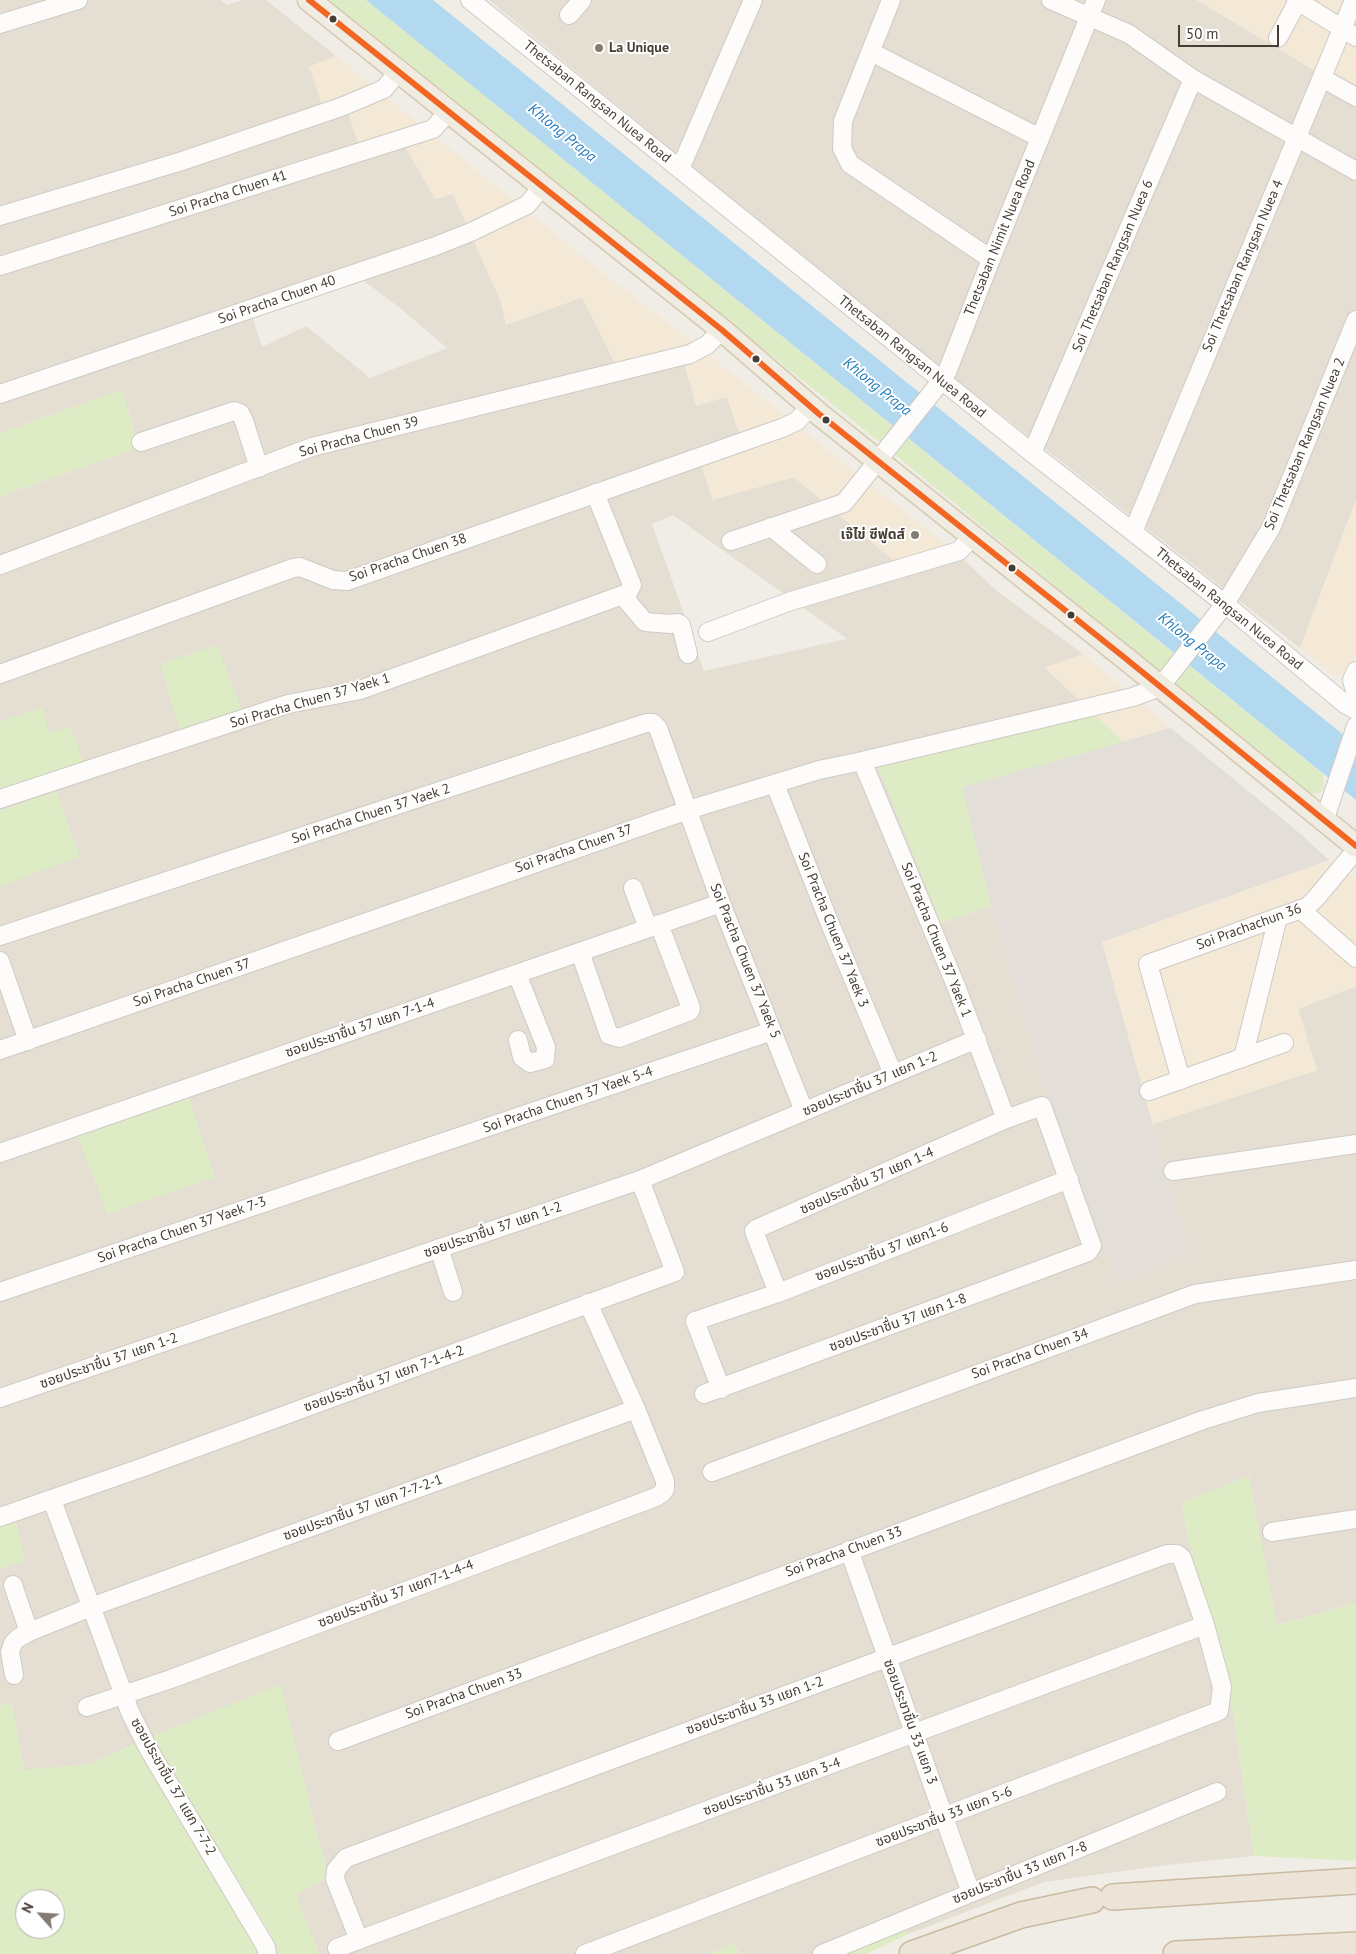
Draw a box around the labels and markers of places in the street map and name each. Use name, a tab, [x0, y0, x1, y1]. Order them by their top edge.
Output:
unlabelled marker	[328, 14, 338, 24]
place label: La Unique	[609, 40, 669, 56]
marker: La Unique	[593, 42, 605, 54]
unlabelled marker	[751, 354, 761, 364]
unlabelled marker	[821, 415, 831, 425]
place label: เจ๊ไข่ ซีฟูดส์	[840, 527, 905, 543]
marker: เจ๊ไข่ ซีฟูดส์	[909, 529, 921, 541]
unlabelled marker	[1007, 563, 1017, 573]
unlabelled marker	[1066, 610, 1076, 620]

